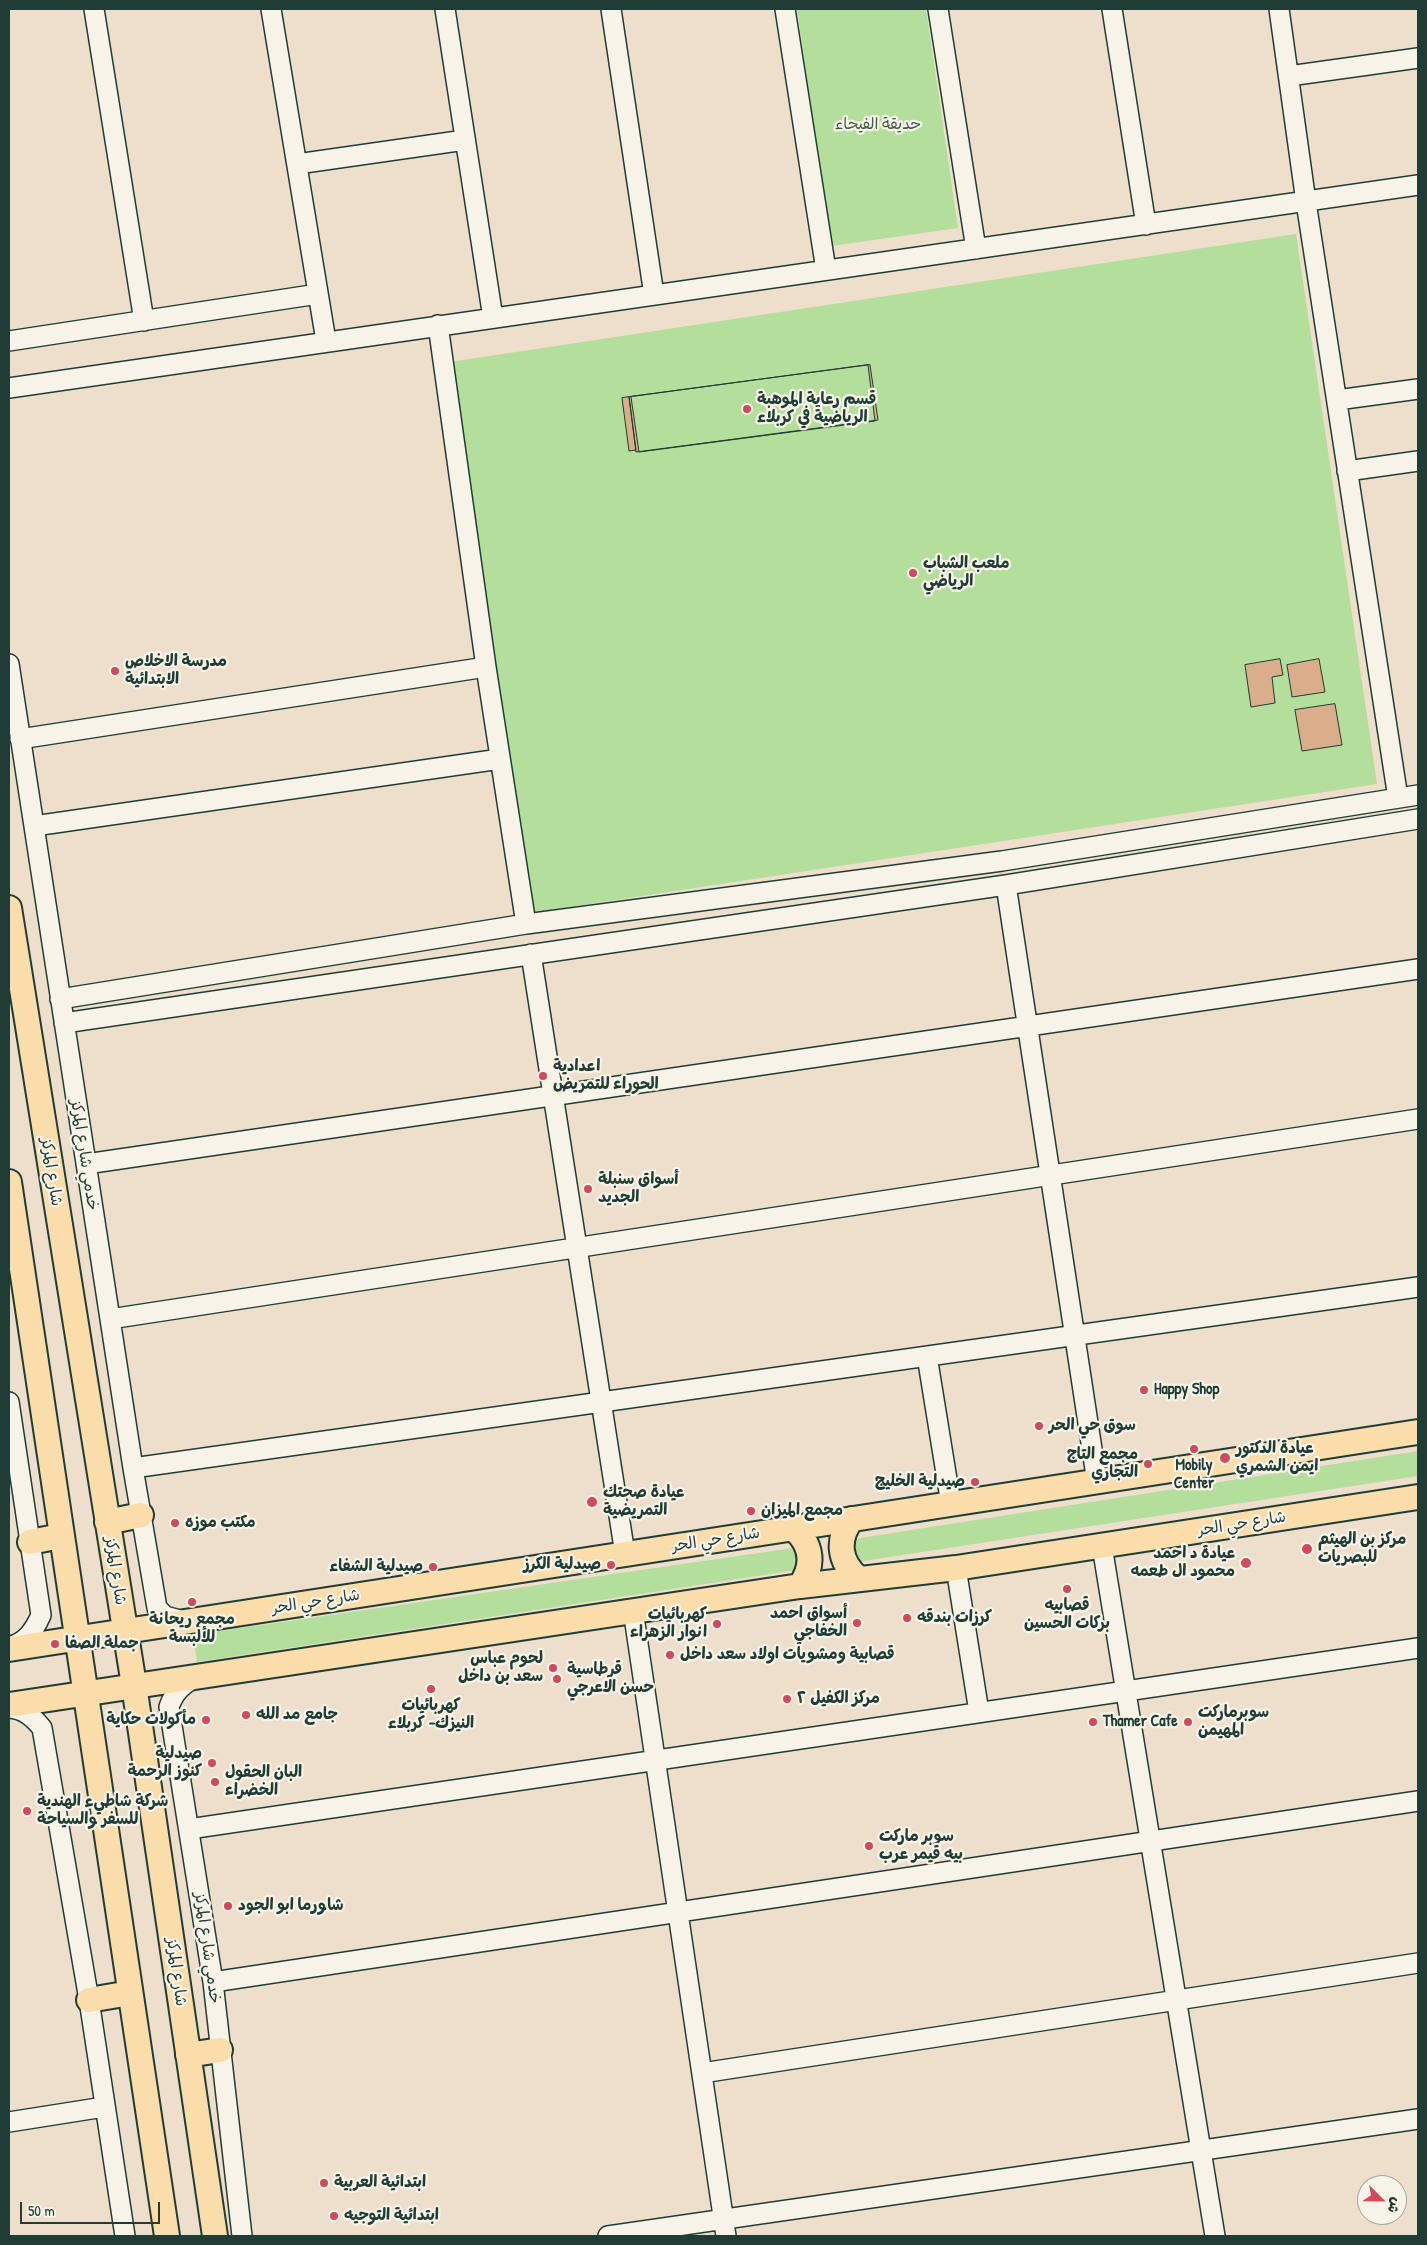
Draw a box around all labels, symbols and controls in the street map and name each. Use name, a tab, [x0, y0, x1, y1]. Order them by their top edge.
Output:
park label: حديقة الفيحاء	[835, 115, 921, 135]
place label: قسم رعاية الموهبة الرياضية في كربلاء	[757, 390, 876, 428]
marker: قسم رعاية الموهبة الرياضية في كربلاء	[741, 403, 753, 415]
place label: ملعب الشباب الرياضي	[923, 554, 1010, 592]
marker: ملعب الشباب الرياضي	[907, 567, 919, 579]
place label: مدرسة الاخلاص الابتدائية	[125, 652, 227, 690]
marker: مدرسة الاخلاص الابتدائية	[109, 665, 121, 677]
place label: اعدادية الحوراء للتمريض	[553, 1057, 659, 1095]
marker: اعدادية الحوراء للتمريض	[537, 1070, 549, 1082]
street label: خدمي شارع المركز	[66, 1098, 102, 1212]
street label: شارع المركز	[36, 1136, 66, 1208]
place label: أسواق سنبلة الجديد	[598, 1170, 678, 1208]
marker: أسواق سنبلة الجديد	[582, 1183, 594, 1195]
place label: Happy Shop	[1154, 1380, 1219, 1400]
marker: Happy Shop	[1138, 1384, 1150, 1396]
place label: سوق حي الحر	[1049, 1416, 1136, 1436]
marker: سوق حي الحر	[1033, 1420, 1045, 1432]
place label: عيادة الدكتور ايمن الشمري	[1236, 1439, 1318, 1477]
marker: Mobily Center	[1188, 1443, 1200, 1455]
place label: مجمع التاج التجاري	[1067, 1445, 1138, 1483]
marker: عيادة الدكتور ايمن الشمري	[1218, 1451, 1232, 1465]
place label: Mobily Center	[1174, 1456, 1214, 1494]
marker: مجمع التاج التجاري	[1142, 1458, 1154, 1470]
place label: صيدلية الخليج	[875, 1472, 965, 1492]
marker: صيدلية الخليج	[969, 1476, 981, 1488]
place label: عيادة صحتك التمريضية	[603, 1483, 684, 1521]
marker: عيادة صحتك التمريضية	[585, 1495, 599, 1509]
place label: مجمع الميزان	[761, 1501, 843, 1521]
marker: مجمع الميزان	[745, 1505, 757, 1517]
street label: شارع حي الحر	[1197, 1508, 1287, 1540]
place label: مكتب موزه	[185, 1513, 255, 1533]
marker: مكتب موزه	[169, 1517, 181, 1529]
street label: شارع حي الحر	[671, 1524, 761, 1556]
place label: مركز بن الهيثم للبصريات	[1318, 1530, 1406, 1568]
street label: شارع المركز	[100, 1535, 130, 1607]
marker: مركز بن الهيثم للبصريات	[1300, 1542, 1314, 1556]
place label: عيادة د احمد محمود ال طعمه	[1130, 1544, 1235, 1582]
place label: صيدلية الكرز	[523, 1555, 601, 1575]
marker: عيادة د احمد محمود ال طعمه	[1239, 1556, 1253, 1570]
place label: صيدلية الشفاء	[329, 1557, 423, 1577]
marker: صيدلية الكرز	[605, 1559, 617, 1571]
marker: صيدلية الشفاء	[427, 1561, 439, 1573]
marker: قصابيه بركات الحسين	[1061, 1583, 1073, 1595]
street label: شارع حي الحر	[271, 1586, 361, 1618]
marker: مجمع ريحانة للألبسة	[186, 1596, 198, 1608]
place label: قصابيه بركات الحسين	[1024, 1596, 1110, 1634]
place label: أسواق احمد الخفاجي	[770, 1604, 847, 1642]
place label: كهربائيات انوار الزهراء	[630, 1605, 707, 1643]
place label: كرزات بندقه	[917, 1608, 992, 1628]
place label: مجمع ريحانة للألبسة	[149, 1610, 235, 1648]
marker: كرزات بندقه	[901, 1612, 913, 1624]
marker: أسواق احمد الخفاجي	[851, 1617, 863, 1629]
marker: كهربائيات انوار الزهراء	[711, 1618, 723, 1630]
place label: جملة الصفا	[65, 1634, 139, 1654]
marker: جملة الصفا	[49, 1638, 61, 1650]
place label: قصابية ومشويات اولاد سعد داخل	[680, 1645, 895, 1665]
place label: لحوم عباس سعد بن داخل	[458, 1649, 543, 1687]
marker: قصابية ومشويات اولاد سعد داخل	[664, 1649, 676, 1661]
place label: قرطاسية حسن الاعرجي	[567, 1660, 654, 1698]
marker: لحوم عباس سعد بن داخل	[547, 1662, 559, 1674]
marker: قرطاسية حسن الاعرجي	[551, 1673, 563, 1685]
marker: كهربائيات النيزك- كربلاء	[425, 1683, 437, 1695]
place label: مركز الكفيل ٢	[797, 1689, 880, 1709]
marker: مركز الكفيل ٢	[781, 1693, 793, 1705]
place label: كهربائيات النيزك- كربلاء	[388, 1696, 474, 1734]
place label: سوبرماركت المهيمن	[1198, 1703, 1269, 1741]
place label: جامع مد الله	[256, 1705, 338, 1725]
marker: جامع مد الله	[240, 1709, 252, 1721]
place label: مأكولات حكاية	[106, 1710, 196, 1730]
place label: Thamer Cafe	[1103, 1712, 1178, 1732]
marker: مأكولات حكاية	[200, 1714, 212, 1726]
marker: Thamer Cafe	[1087, 1716, 1099, 1728]
marker: سوبرماركت المهيمن	[1182, 1716, 1194, 1728]
place label: صيدلية كنوز الرحمة	[128, 1744, 202, 1782]
marker: صيدلية كنوز الرحمة	[206, 1757, 218, 1769]
place label: البان الحقول الخضراء	[225, 1763, 302, 1801]
marker: البان الحقول الخضراء	[209, 1776, 221, 1788]
place label: شركة شاطيء الهندية للسفر والسياحة	[37, 1792, 168, 1830]
marker: شركة شاطيء الهندية للسفر والسياحة	[21, 1805, 33, 1817]
place label: سوبر ماركت بيه قيمر عرب	[879, 1827, 963, 1865]
marker: سوبر ماركت بيه قيمر عرب	[863, 1840, 875, 1852]
street label: خدمي شارع المركز	[190, 1891, 224, 2005]
place label: شاورما ابو الجود	[238, 1896, 344, 1916]
marker: شاورما ابو الجود	[222, 1900, 234, 1912]
street label: شارع المركز	[162, 1936, 190, 2008]
place label: ابتدائية العربية	[334, 2173, 426, 2193]
north arrow	[1357, 2175, 1407, 2225]
marker: ابتدائية العربية	[318, 2177, 330, 2189]
scale bar	[22, 2192, 162, 2224]
text: ش	[1384, 2195, 1407, 2216]
text: 50 m	[28, 2200, 55, 2221]
place label: ابتدائية التوجيه	[344, 2206, 439, 2226]
marker: ابتدائية التوجيه	[328, 2210, 340, 2222]

